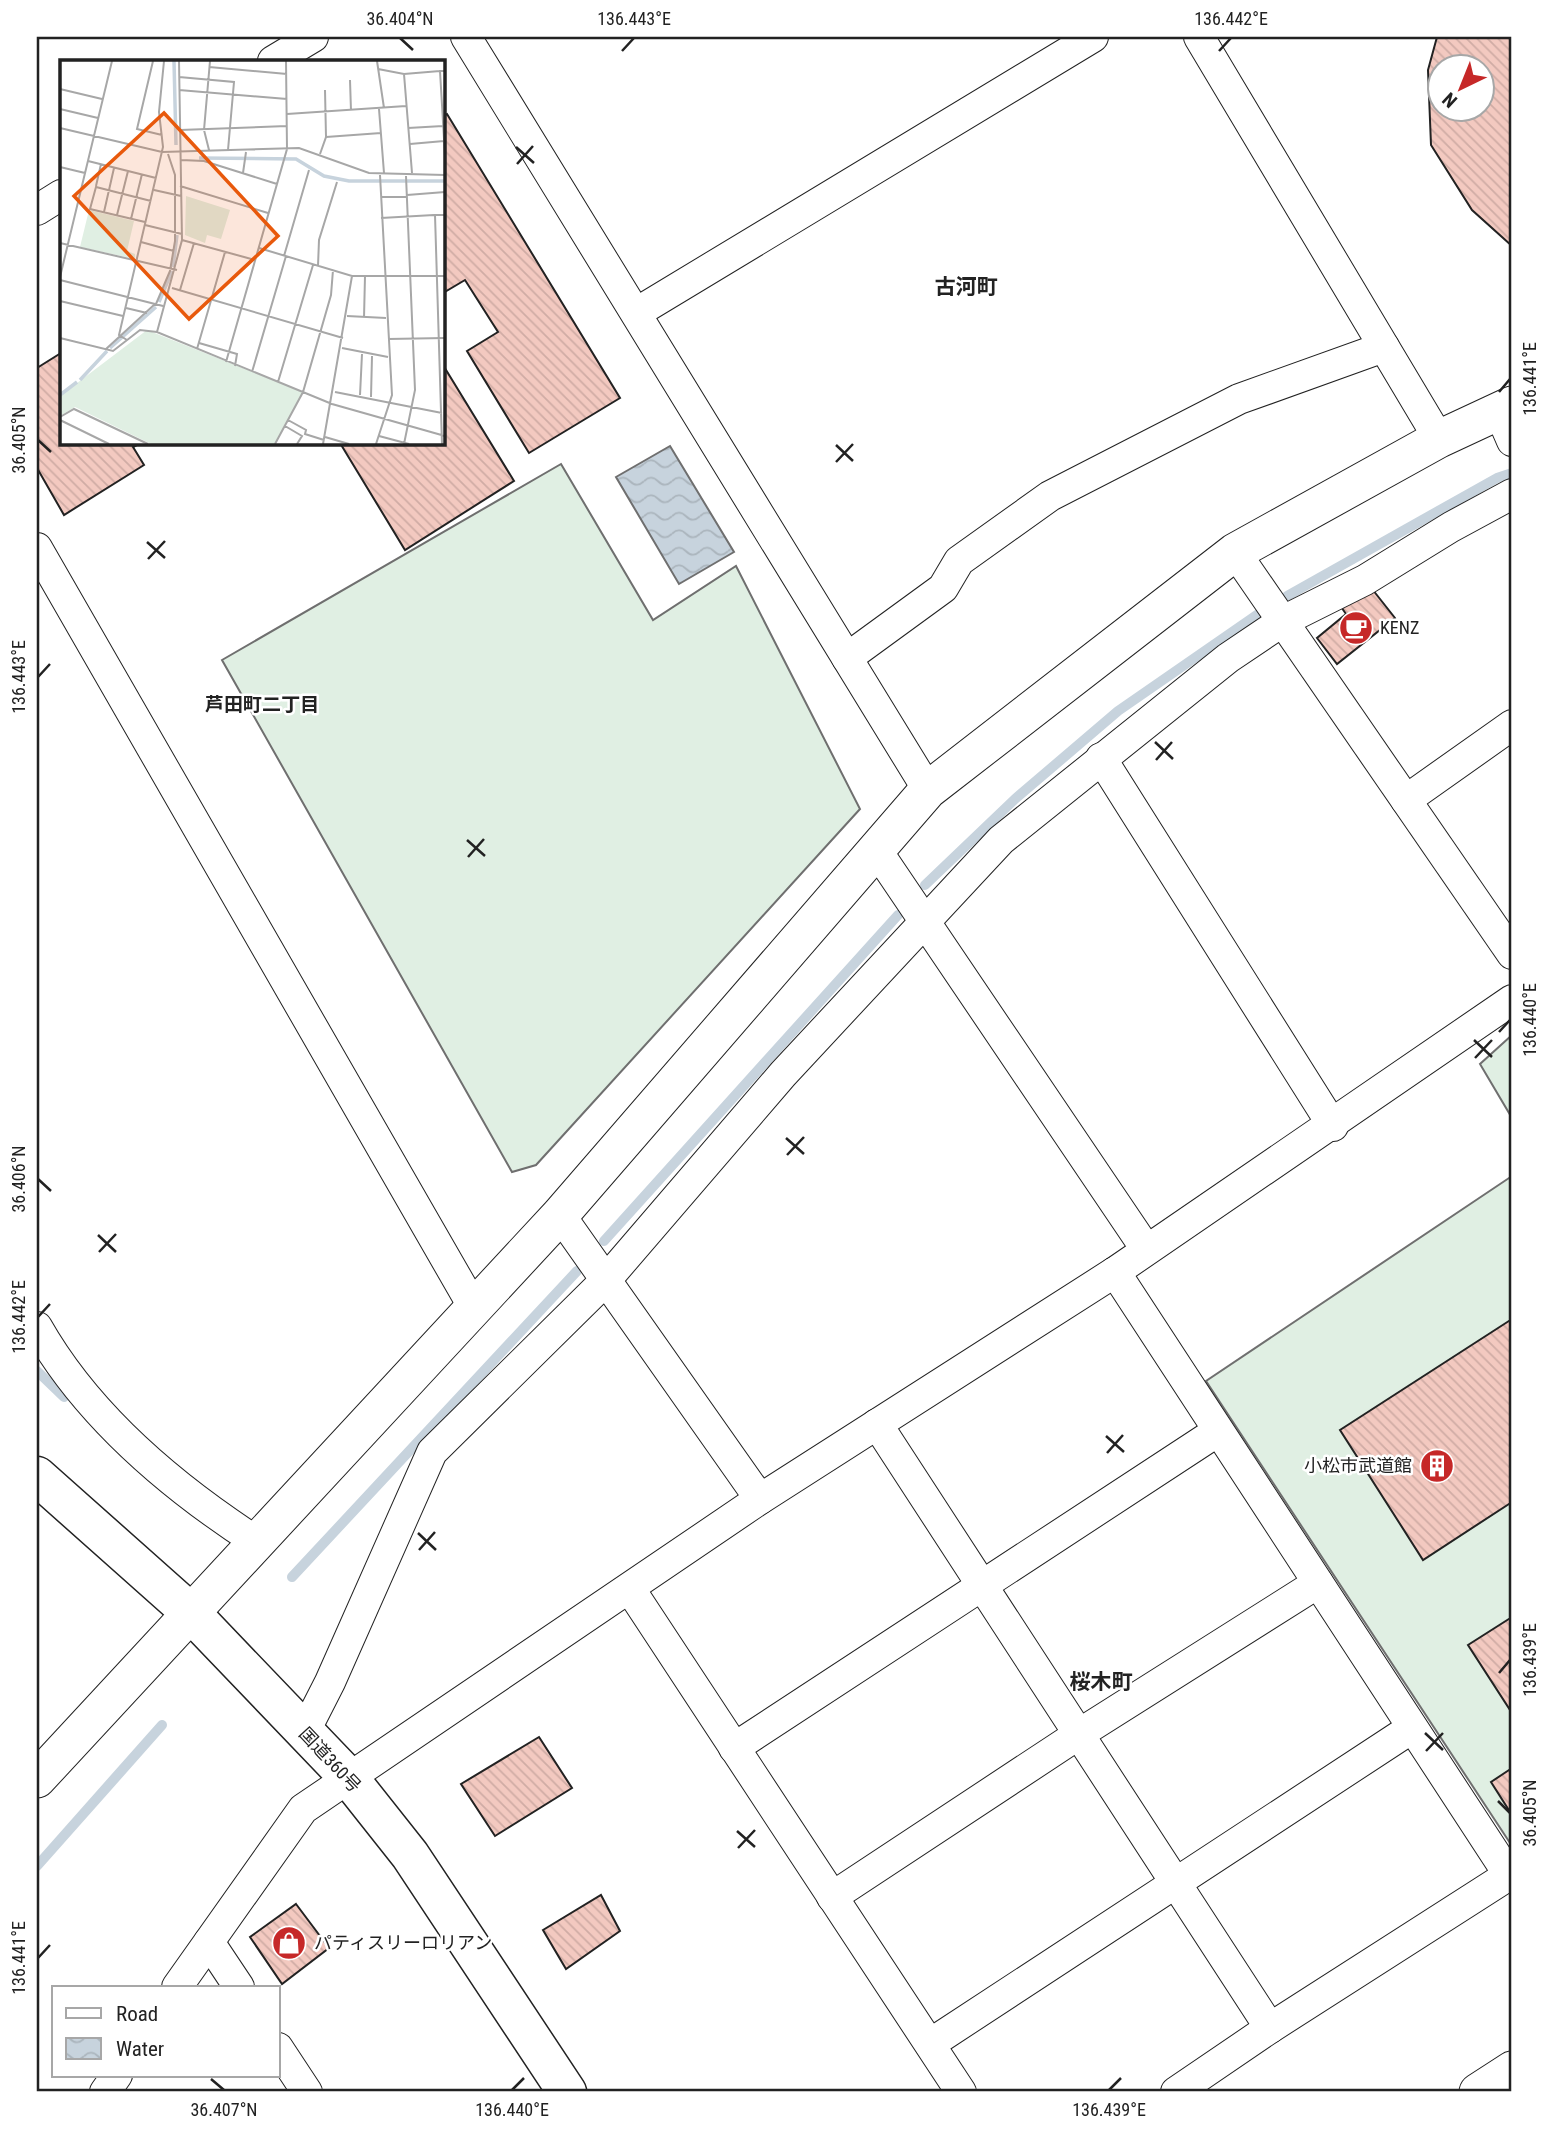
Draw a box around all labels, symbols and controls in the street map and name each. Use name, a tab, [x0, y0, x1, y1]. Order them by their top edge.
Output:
text: 36.404°N	[366, 8, 434, 29]
text: 136.443°E	[597, 8, 671, 29]
text: 136.442°E	[1194, 8, 1268, 29]
north arrow	[1426, 52, 1496, 122]
inset map	[60, 60, 444, 444]
text: N	[1438, 88, 1462, 112]
district label: 古河町	[935, 275, 998, 299]
text: 136.441°E	[1519, 342, 1540, 416]
text: 36.405°N	[8, 406, 29, 474]
cafe icon: KENZ	[1337, 609, 1375, 647]
place label: KENZ	[1380, 617, 1419, 638]
text: 136.443°E	[8, 640, 29, 714]
district label: 芦田町二丁目	[205, 693, 319, 716]
text: 136.440°E	[1519, 983, 1540, 1057]
text: 36.406°N	[8, 1145, 29, 1213]
text: 136.442°E	[8, 1280, 29, 1354]
building icon: 小松市武道館	[1418, 1447, 1456, 1485]
place label: 小松市武道館	[1304, 1455, 1412, 1476]
text: 136.439°E	[1519, 1623, 1540, 1697]
district label: 桜木町	[1070, 1670, 1133, 1694]
street label: 国道360号	[295, 1723, 366, 1796]
text: 36.405°N	[1519, 1779, 1540, 1847]
text: 136.441°E	[8, 1921, 29, 1995]
shop icon: パティスリーロリアン	[270, 1924, 308, 1962]
place label: パティスリーロリアン	[314, 1932, 492, 1953]
legend	[52, 1986, 280, 2076]
text: Road	[116, 2002, 158, 2026]
text: Water	[116, 2037, 164, 2061]
text: 36.407°N	[190, 2099, 258, 2120]
text: 136.440°E	[475, 2099, 549, 2120]
text: 136.439°E	[1072, 2099, 1146, 2120]

